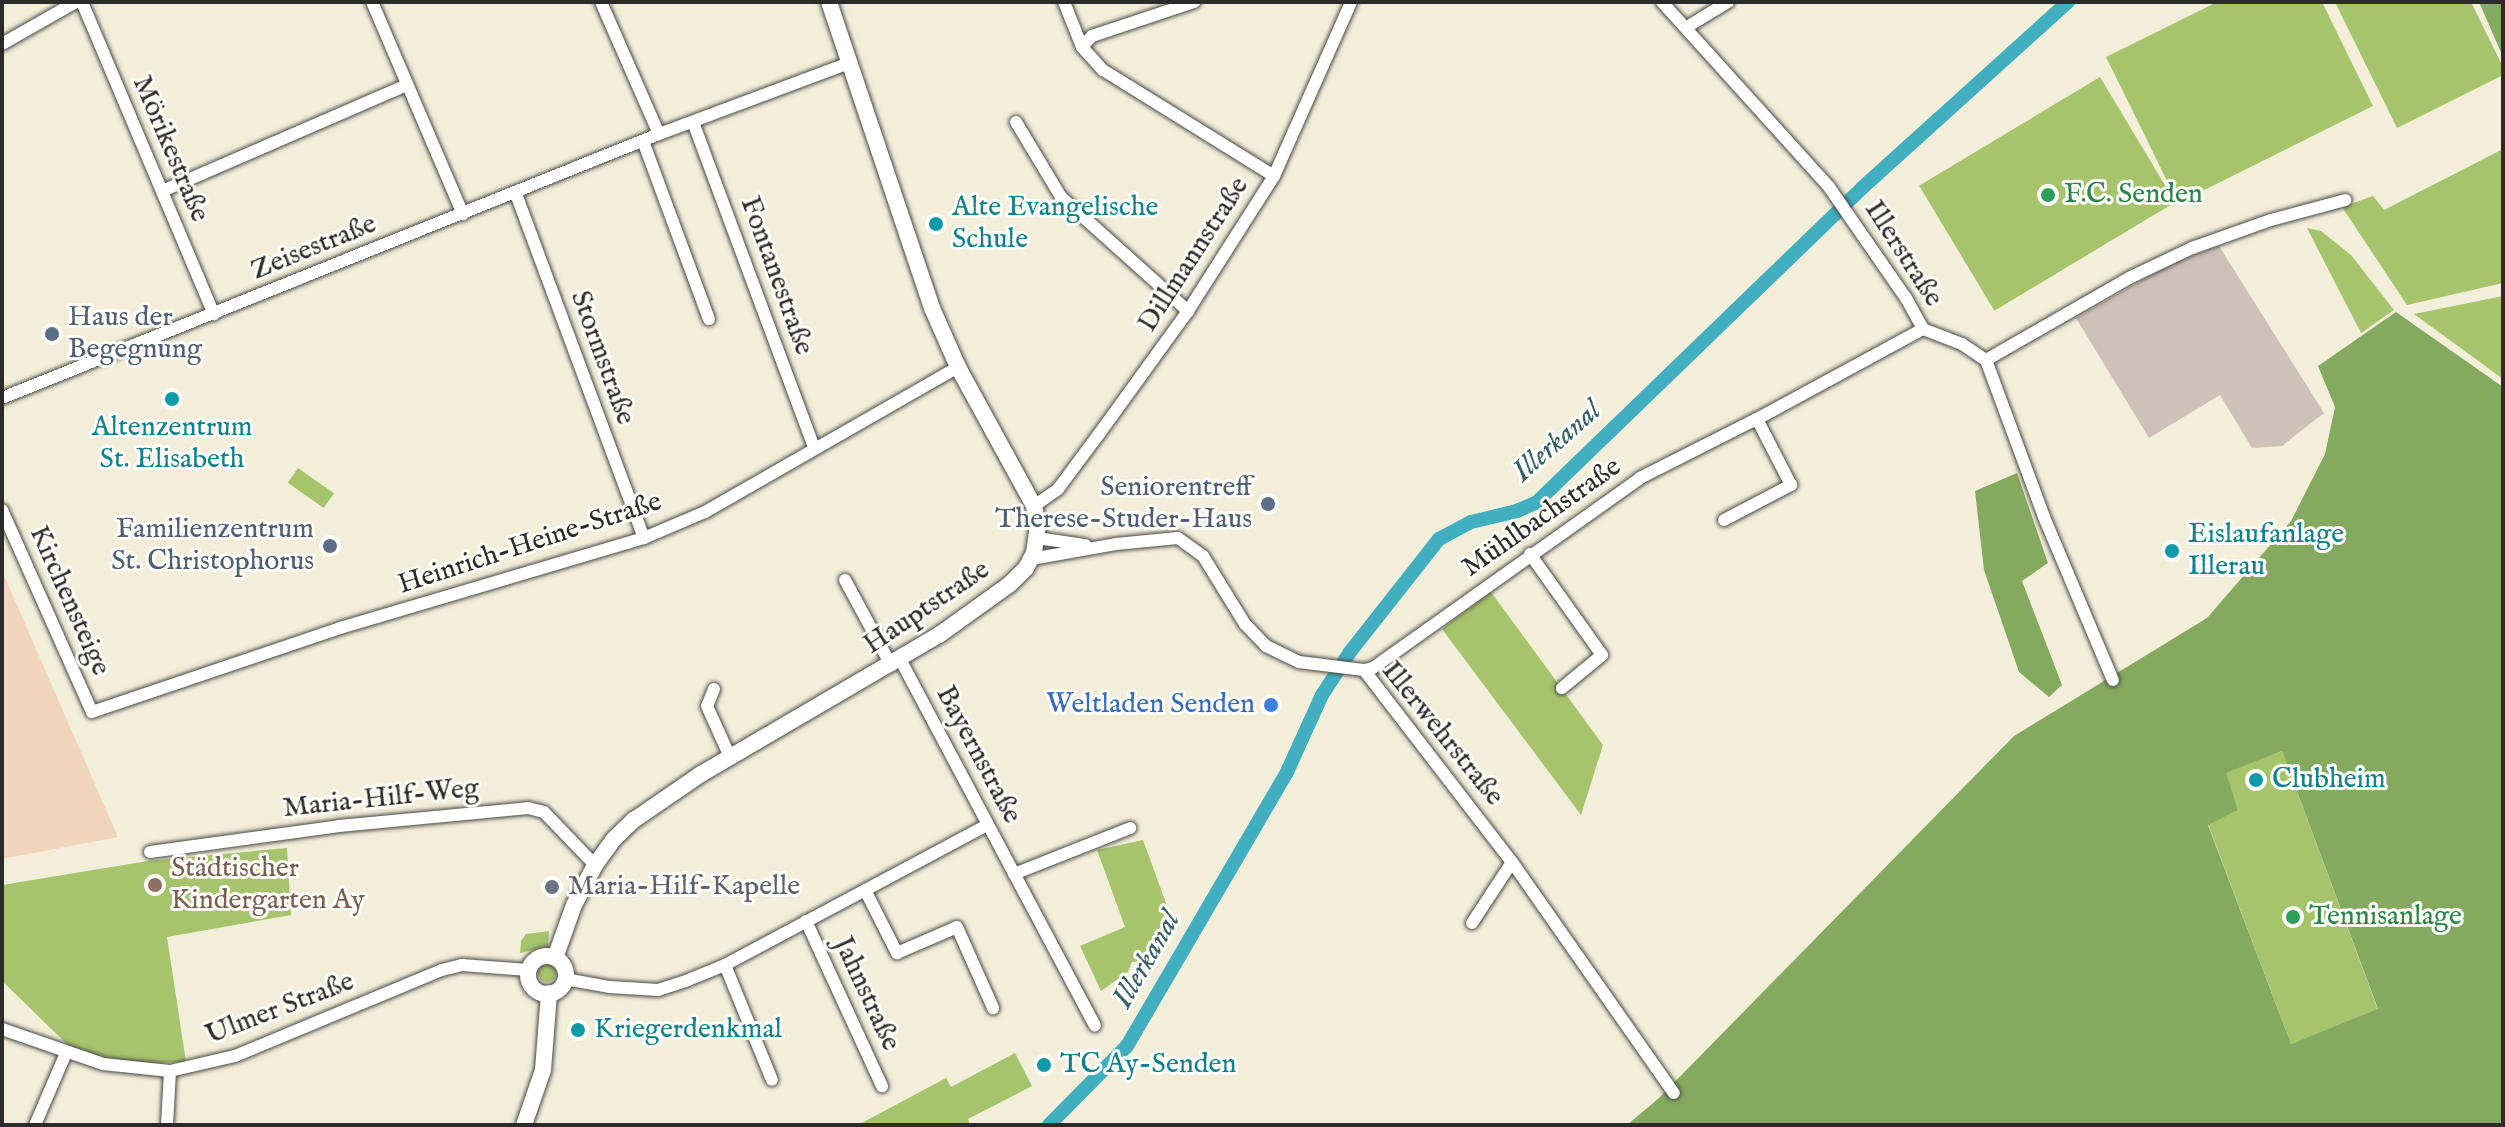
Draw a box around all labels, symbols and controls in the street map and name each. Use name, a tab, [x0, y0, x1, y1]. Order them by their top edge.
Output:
street label: Mörikestraße	[124, 71, 216, 227]
street label: Dillmannstraße	[1131, 171, 1257, 339]
place label: F.C. Senden	[2064, 178, 2203, 212]
marker: F.C. Senden	[2039, 186, 2057, 204]
place label: Alte Evangelische Schule	[952, 191, 1158, 257]
street label: Fontanestraße	[732, 192, 820, 360]
street label: Illerstraße	[1856, 195, 1950, 313]
street label: Zeisestraße	[247, 208, 381, 288]
marker: Alte Evangelische Schule	[927, 215, 945, 233]
street label: Stormstraße	[562, 287, 642, 429]
place label: Haus der Begegnung	[68, 301, 202, 367]
marker: Haus der Begegnung	[43, 325, 61, 343]
marker: Altenzentrum St. Elisabeth	[163, 390, 181, 408]
water label: Illerkanal	[1505, 394, 1609, 490]
place label: Altenzentrum St. Elisabeth	[92, 411, 252, 477]
street label: Mühlbachstraße	[1456, 451, 1628, 585]
place label: Seniorentreff Therese-Studer-Haus	[995, 471, 1252, 537]
street label: Heinrich-Heine-Straße	[394, 486, 666, 602]
marker: Seniorentreff Therese-Studer-Haus	[1259, 495, 1277, 513]
place label: Familienzentrum St. Christophorus	[111, 513, 314, 579]
place label: Eislaufanlage Illerau	[2188, 518, 2344, 584]
street label: Kirchensteige	[21, 521, 117, 681]
marker: Familienzentrum St. Christophorus	[321, 537, 339, 555]
marker: Eislaufanlage Illerau	[2163, 542, 2181, 560]
street label: Hauptstraße	[858, 554, 996, 662]
street label: Illerwehrstraße	[1374, 655, 1510, 813]
street label: Bayernstraße	[928, 680, 1028, 830]
place label: Weltladen Senden	[1046, 688, 1255, 722]
marker: Weltladen Senden	[1262, 696, 1280, 714]
place label: Clubheim	[2272, 763, 2386, 797]
marker: Clubheim	[2247, 771, 2265, 789]
street label: Maria-Hilf-Weg	[281, 772, 481, 826]
place label: Städtischer Kindergarten Ay	[171, 852, 365, 918]
place label: Maria-Hilf-Kapelle	[568, 870, 800, 904]
marker: Städtischer Kindergarten Ay	[146, 876, 164, 894]
marker: Maria-Hilf-Kapelle	[543, 878, 561, 896]
place label: Tennisanlage	[2309, 900, 2462, 934]
water label: Illerkanal	[1105, 905, 1189, 1015]
marker: Tennisanlage	[2284, 908, 2302, 926]
street label: Jahnstraße	[825, 932, 907, 1056]
street label: Ulmer Straße	[201, 965, 359, 1053]
place label: Kriegerdenkmal	[594, 1013, 782, 1047]
marker: Kriegerdenkmal	[569, 1021, 587, 1039]
place label: TC Ay-Senden	[1060, 1048, 1236, 1082]
marker: TC Ay-Senden	[1035, 1056, 1053, 1074]

